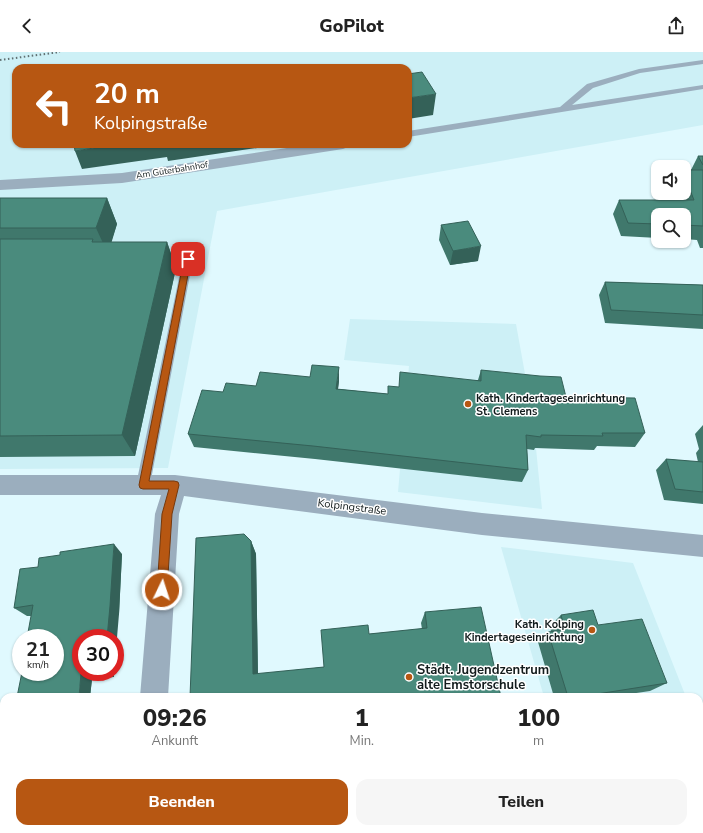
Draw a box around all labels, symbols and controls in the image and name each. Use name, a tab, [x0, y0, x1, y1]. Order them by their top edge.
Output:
text: GoPilot	[319, 14, 384, 38]
icon: back	[16, 15, 38, 37]
icon: share	[665, 15, 687, 37]
text: 20 m	[94, 75, 160, 113]
icon: left	[28, 80, 80, 132]
text: Kolpingstraße	[94, 111, 207, 135]
street label: Am Güterbahnhof	[135, 158, 210, 182]
map controls	[651, 160, 691, 248]
button: sound	[651, 160, 691, 200]
button: search	[651, 208, 691, 248]
pin	[171, 242, 205, 276]
icon: arrive	[177, 248, 199, 270]
place label: Kath. Kindertageseinrichtung St. Clemens	[476, 391, 625, 419]
marker: Kath. Kindertageseinrichtung St. Clemens	[463, 399, 473, 409]
street label: Kolpingstraße	[317, 495, 387, 519]
position arrow	[141, 569, 183, 611]
place label: Kath. Kolping Kindertageseinrichtung	[464, 617, 584, 645]
marker: Kath. Kolping Kindertageseinrichtung	[587, 625, 597, 635]
speed limit sign: 30	[72, 629, 124, 681]
text: 21	[26, 636, 50, 663]
text: km/h	[27, 658, 49, 672]
place label: Städt. Jugendzentrum alte Emstorschule	[417, 661, 549, 694]
marker: Städt. Jugendzentrum alte Emstorschule	[404, 672, 414, 682]
text: 09:26	[143, 702, 207, 734]
text: 1	[355, 702, 369, 734]
text: 100	[517, 702, 560, 734]
text: Ankunft	[151, 732, 198, 750]
text: Min.	[350, 732, 374, 750]
text: m	[533, 732, 544, 750]
button: Beenden	[16, 779, 348, 825]
button: Teilen	[356, 779, 687, 825]

